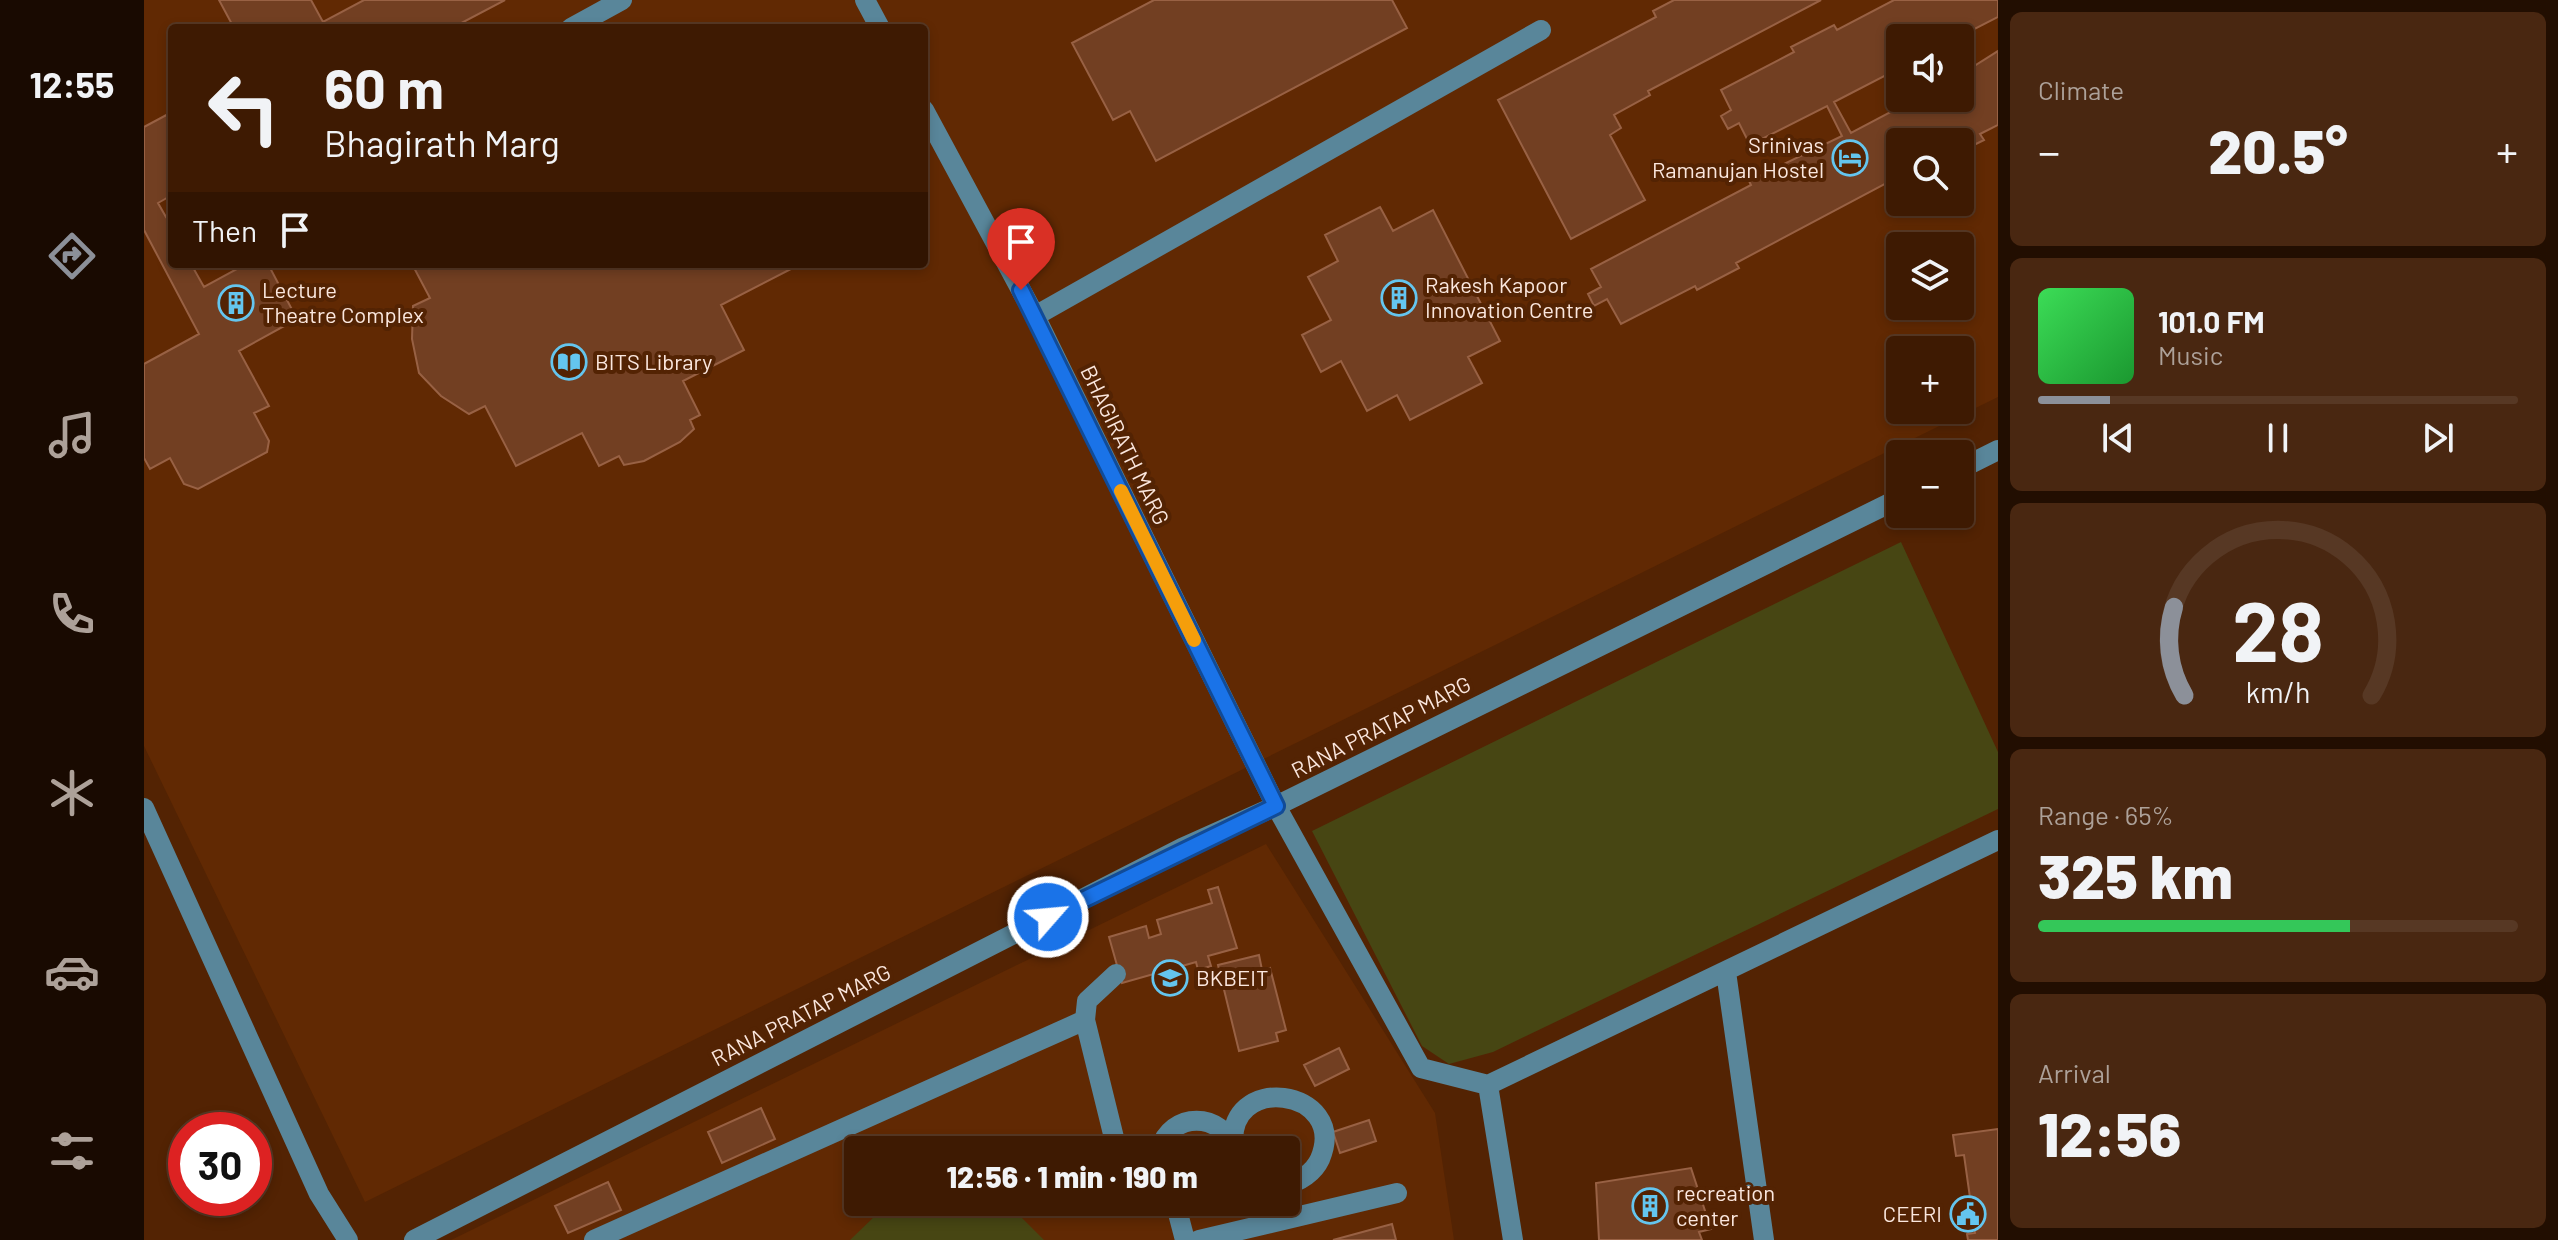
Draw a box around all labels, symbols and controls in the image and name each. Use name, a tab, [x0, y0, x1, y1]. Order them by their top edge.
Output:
map controls	[1886, 24, 1974, 528]
button: sound	[1886, 24, 1974, 112]
text: 60 m	[324, 53, 444, 120]
icon: left	[192, 56, 296, 160]
text: 12:55	[30, 62, 114, 105]
text: Climate	[2038, 74, 2124, 105]
text: 20.5°	[2208, 114, 2348, 186]
text: Bhagirath Marg	[324, 121, 560, 164]
text: −	[2038, 124, 2060, 177]
text: +	[2496, 124, 2518, 177]
button: search	[1886, 128, 1974, 216]
place label: Srinivas Ramanujan Hostel	[1652, 131, 1824, 182]
hotel icon: Srinivas Ramanujan Hostel	[1831, 139, 1869, 177]
icon: arrive	[273, 208, 317, 252]
pin	[987, 208, 1055, 290]
text: Then	[192, 212, 257, 248]
icon: arrive	[999, 220, 1043, 264]
icon: directions	[44, 228, 100, 284]
button: layers	[1886, 232, 1974, 320]
place label: Rakesh Kapoor Innovation Centre	[1425, 271, 1594, 322]
place label: Lecture Theatre Complex	[262, 276, 424, 327]
building icon: Rakesh Kapoor Innovation Centre	[1380, 279, 1418, 317]
building icon: Lecture Theatre Complex	[217, 284, 255, 322]
text: 101.0 FM	[2158, 303, 2265, 339]
button: +	[1886, 336, 1974, 424]
text: Music	[2158, 339, 2223, 370]
library icon: BITS Library	[550, 343, 588, 381]
place label: BITS Library	[595, 348, 712, 374]
street label: BHAGIRATH MARG	[1076, 361, 1176, 529]
icon: music	[44, 407, 100, 463]
icon: previous	[2096, 416, 2140, 460]
icon: pause	[2256, 416, 2300, 460]
icon: next	[2416, 416, 2460, 460]
button: −	[1886, 440, 1974, 528]
text: 28	[2232, 579, 2324, 679]
icon: phone	[44, 586, 100, 642]
street label: RANA PRATAP MARG	[1287, 670, 1474, 783]
text: km/h	[2246, 674, 2310, 709]
icon: climate	[44, 765, 100, 821]
text: Range · 65%	[2038, 799, 2174, 830]
text: 325 km	[2038, 839, 2233, 911]
position arrow	[1006, 875, 1090, 959]
icon: car	[44, 944, 100, 1000]
street label: RANA PRATAP MARG	[707, 958, 894, 1071]
school or university icon: BKBEIT	[1151, 959, 1189, 997]
place label: BKBEIT	[1196, 964, 1269, 990]
text: Arrival	[2038, 1057, 2111, 1088]
text: 12:56	[2038, 1097, 2181, 1169]
speed limit sign: 30	[168, 1112, 272, 1216]
icon: filters	[44, 1123, 100, 1179]
text: 12:56 · 1 min · 190 m	[946, 1158, 1198, 1194]
place label: recreation center	[1676, 1179, 1775, 1230]
building icon: recreation center	[1631, 1187, 1669, 1225]
public building icon: CEERI	[1949, 1195, 1987, 1233]
place label: CEERI	[1883, 1200, 1942, 1226]

